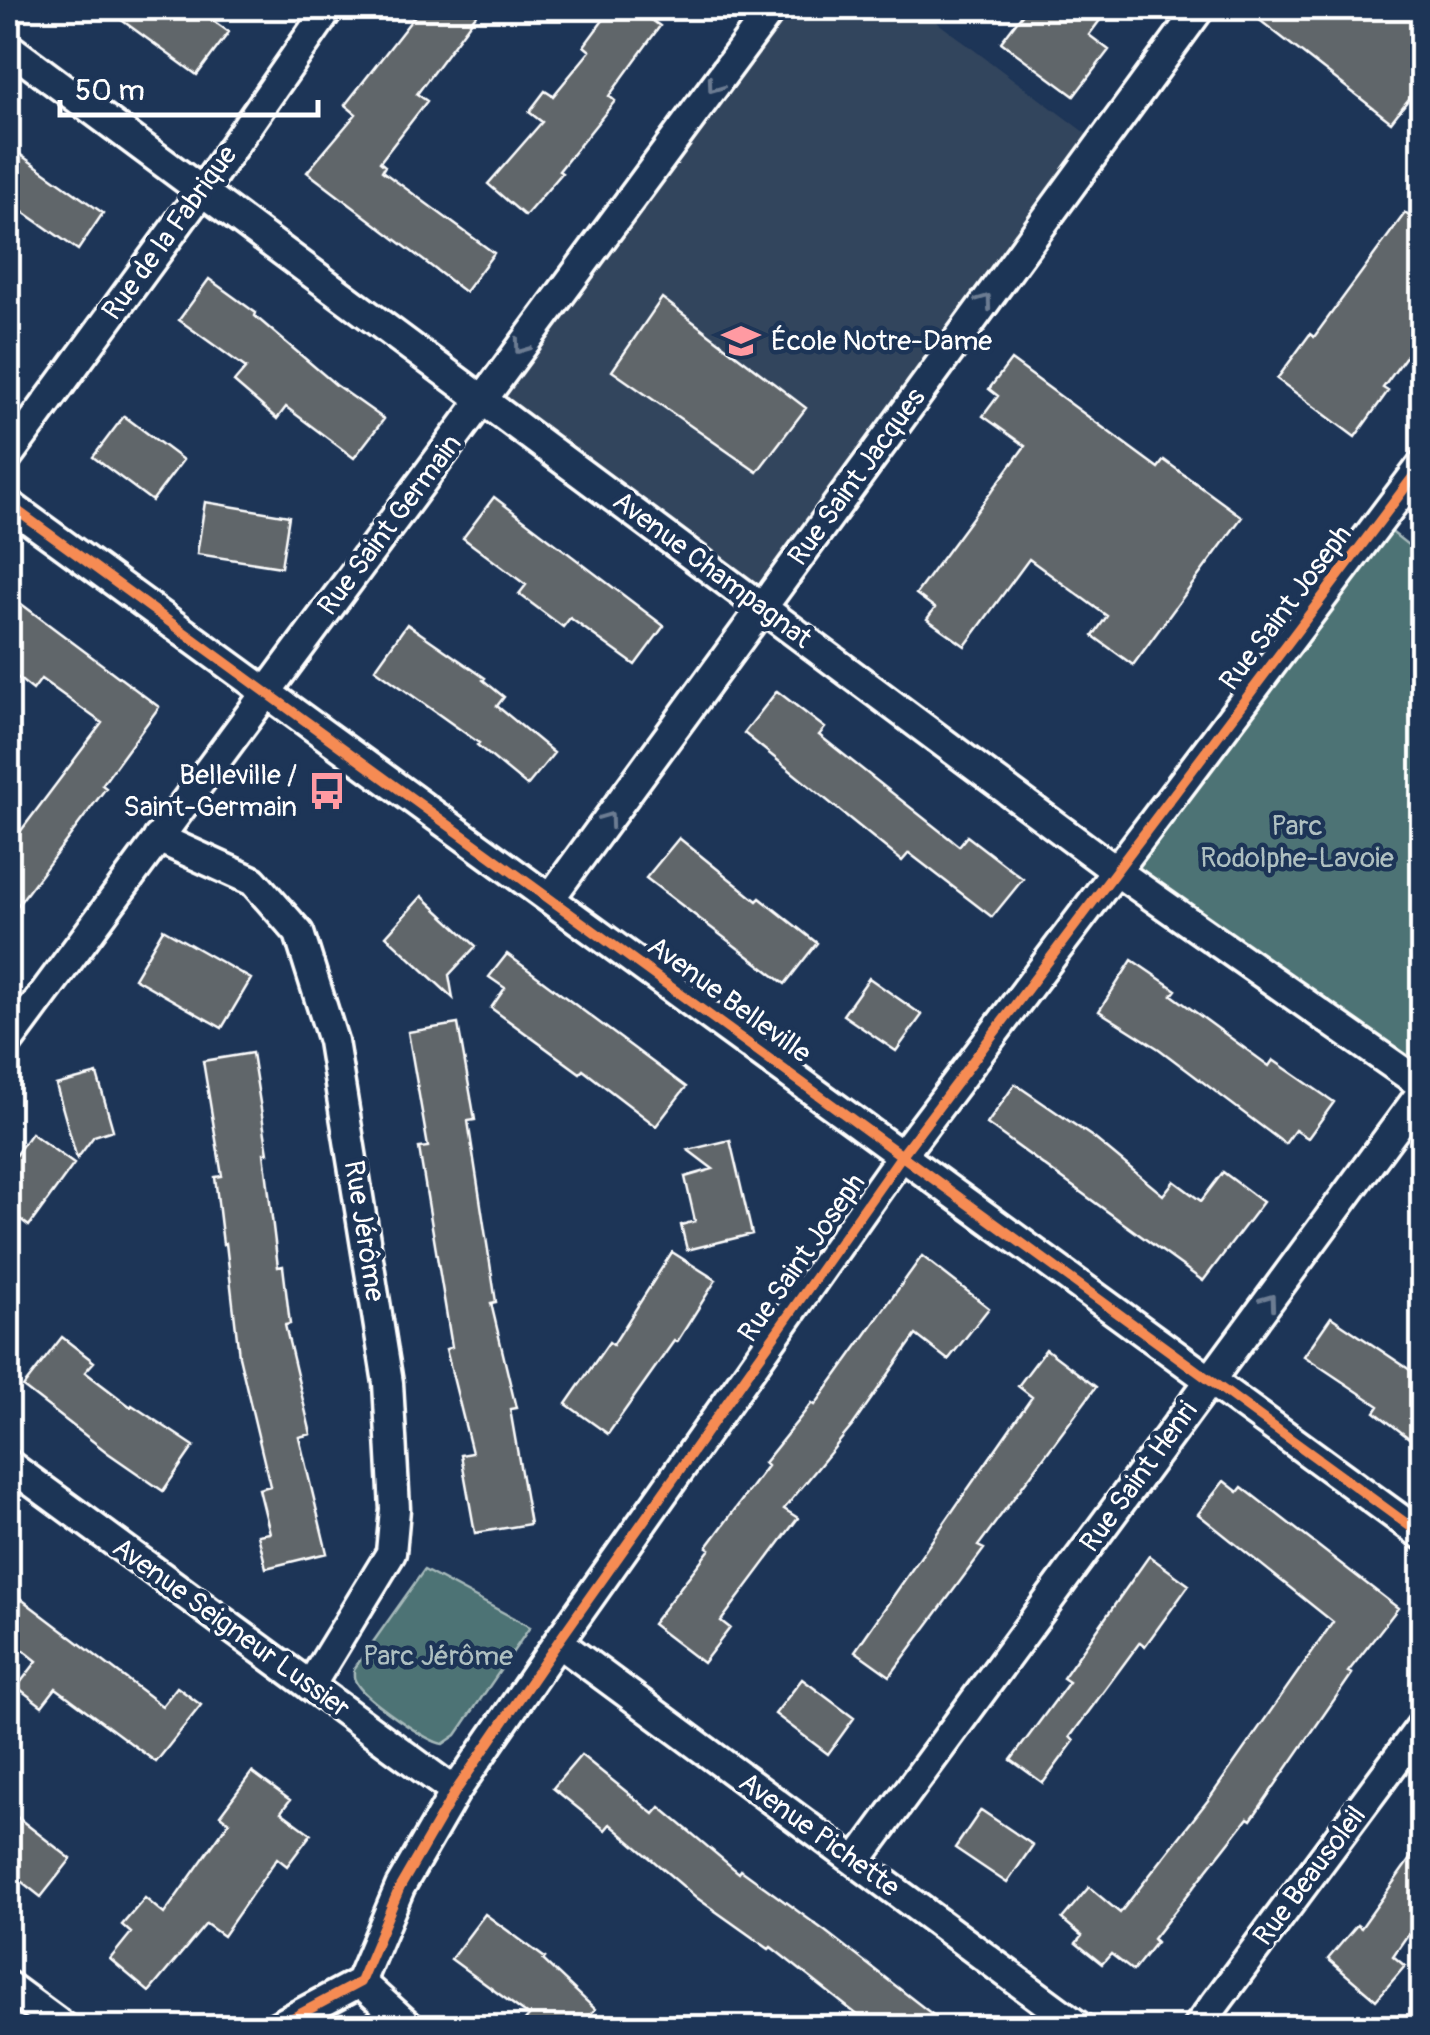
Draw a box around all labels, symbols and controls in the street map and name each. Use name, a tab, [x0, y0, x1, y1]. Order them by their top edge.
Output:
scale bar	[60, 55, 318, 117]
text: 50 m	[75, 72, 145, 109]
one-way arrow	[708, 75, 726, 93]
street label: Rue de la Fabrique	[95, 139, 245, 327]
one-way arrow	[973, 294, 991, 313]
school or university icon: École Notre-Dame	[720, 320, 762, 362]
place label: École Notre-Dame	[771, 324, 992, 359]
one-way arrow	[515, 336, 532, 354]
street label: Rue Saint Jacques	[781, 381, 934, 573]
street label: Rue Saint Germain	[310, 427, 470, 623]
street label: Avenue Champagnat	[606, 484, 819, 657]
street label: Rue Saint Joseph	[1212, 518, 1360, 698]
place label: Belleville / Saint-Germain	[123, 758, 297, 825]
bus stop icon: Belleville / Saint-Germain	[306, 770, 348, 812]
park label: Parc Rodolphe-Lavoie	[1200, 809, 1394, 876]
one-way arrow	[596, 811, 614, 830]
street label: Avenue Belleville	[640, 929, 818, 1071]
street label: Rue Jérôme	[336, 1158, 392, 1304]
street label: Rue Saint Joseph	[731, 1167, 873, 1349]
one-way arrow	[1257, 1294, 1275, 1312]
street label: Rue Saint Henri	[1073, 1395, 1205, 1559]
street label: Avenue Seigneur Lussier	[105, 1530, 357, 1726]
park label: Parc Jérôme	[363, 1639, 513, 1674]
street label: Avenue Pichette	[732, 1765, 906, 1905]
street label: Rue Beausoleil	[1246, 1799, 1374, 1953]

